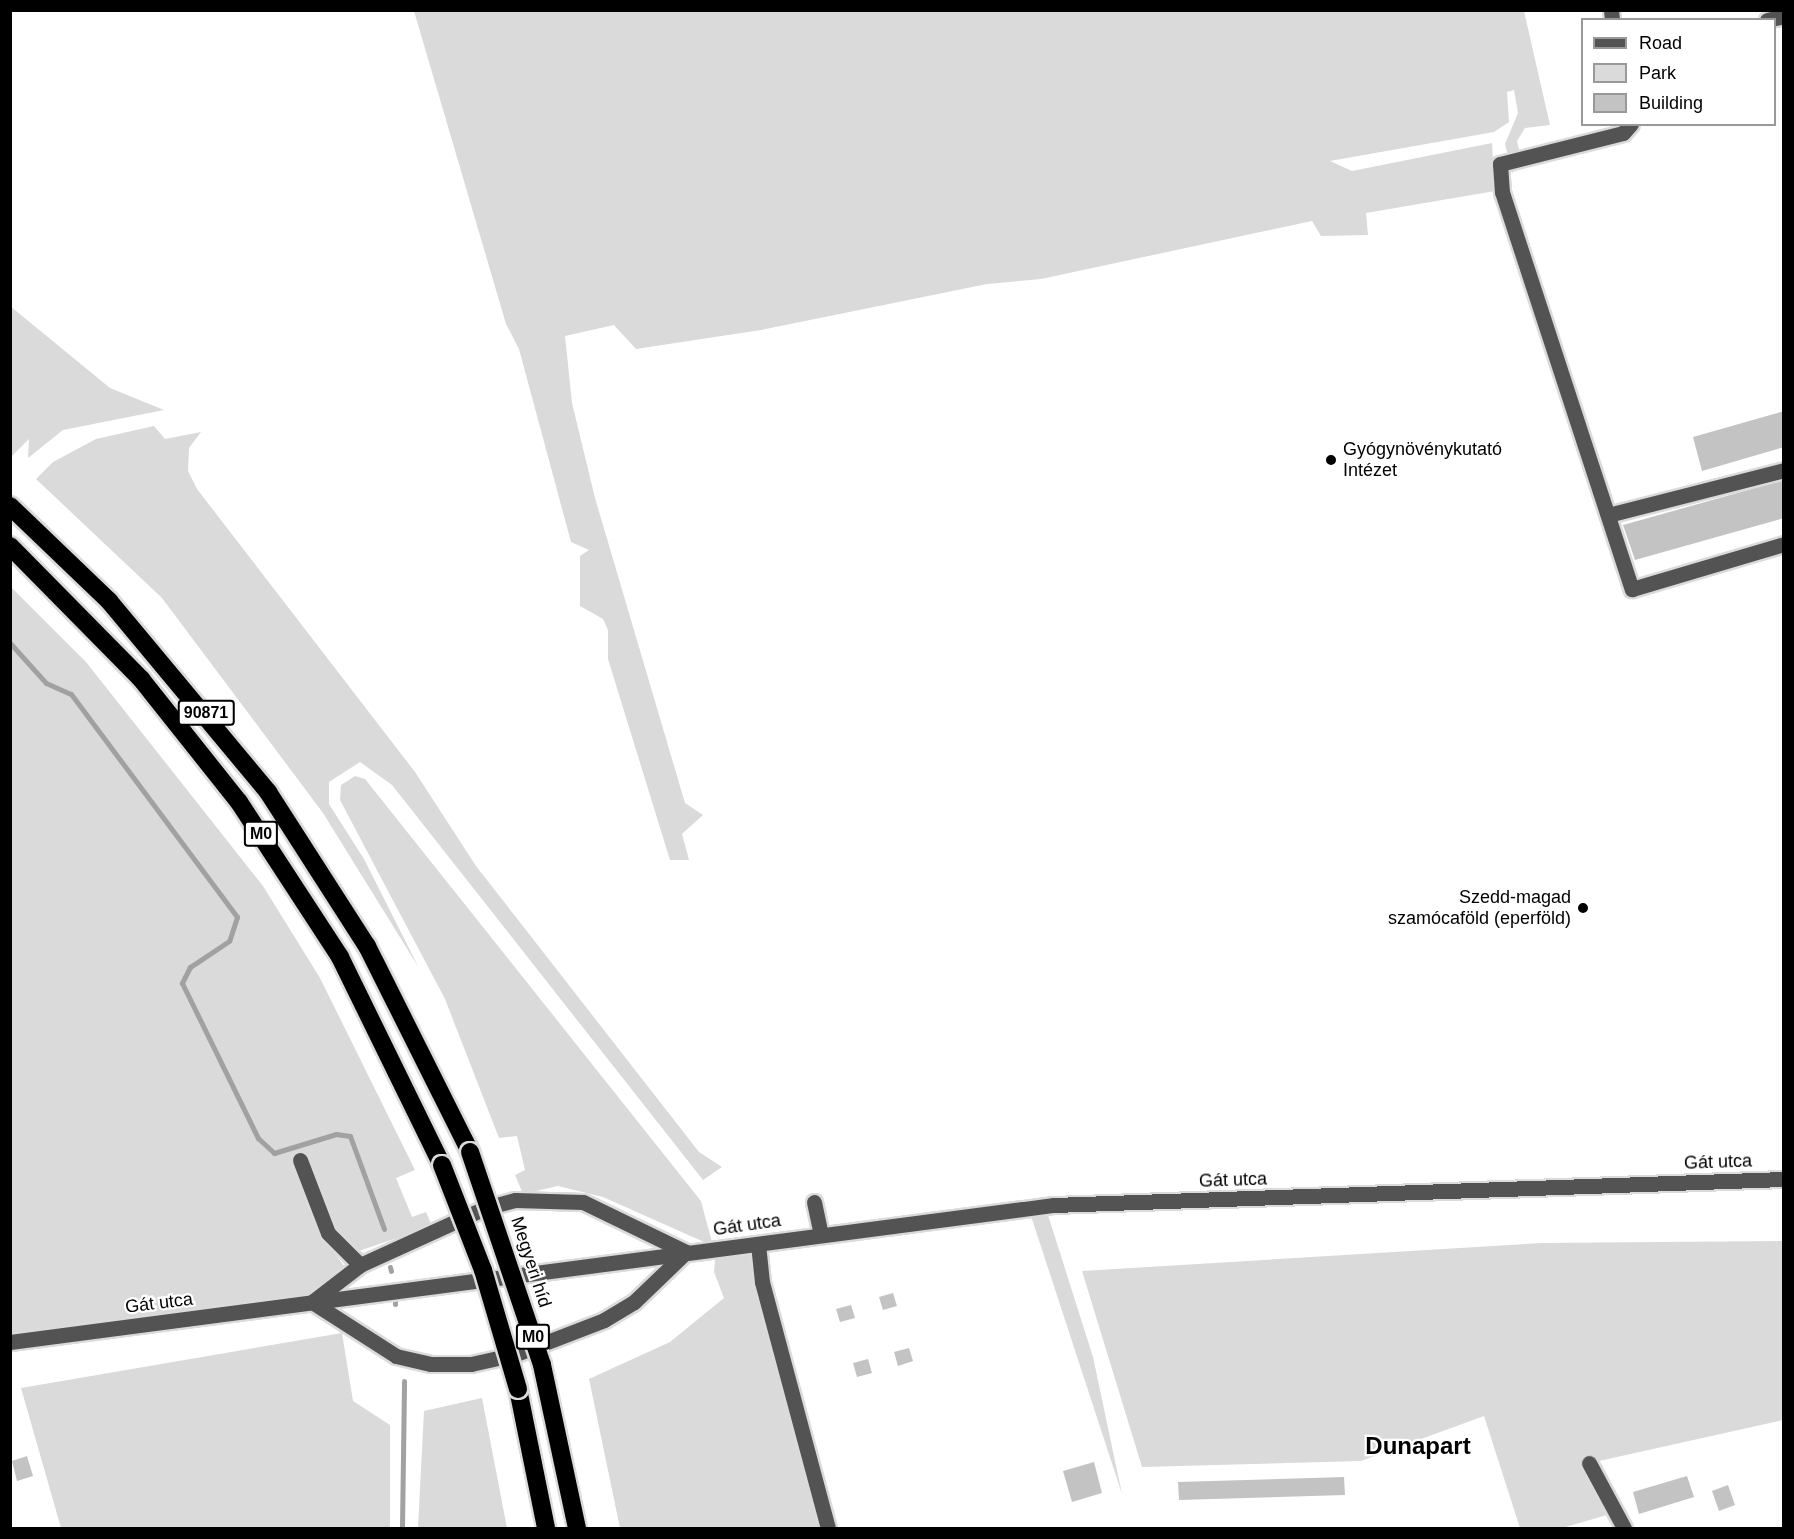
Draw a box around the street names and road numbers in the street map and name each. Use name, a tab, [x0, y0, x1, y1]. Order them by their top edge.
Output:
road number: 90871	[178, 700, 234, 726]
road number: M0	[243, 821, 279, 847]
street label: Gát utca	[1684, 1150, 1752, 1174]
street label: Gát utca	[1199, 1168, 1267, 1192]
street label: Gát utca	[712, 1210, 782, 1240]
street label: Megyeri híd	[506, 1214, 556, 1310]
street label: Gát utca	[124, 1288, 194, 1318]
road number: M0	[515, 1324, 551, 1350]

